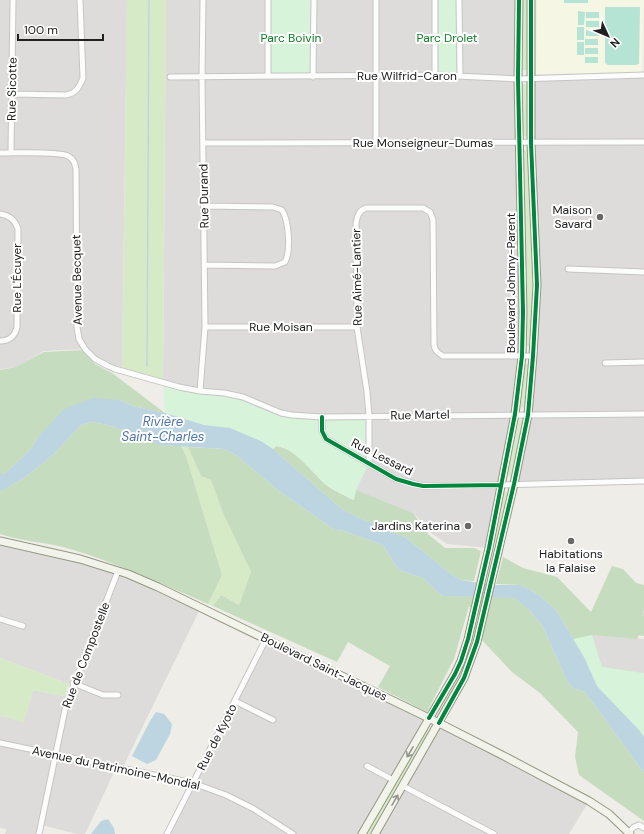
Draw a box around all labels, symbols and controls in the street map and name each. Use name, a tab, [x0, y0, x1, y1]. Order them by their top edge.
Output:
scale bar	[18, 16, 103, 42]
north arrow	[588, 16, 628, 56]
text: 100 m	[24, 22, 58, 38]
park label: Parc Boivin	[261, 30, 322, 46]
park label: Parc Drolet	[416, 30, 478, 46]
text: N	[607, 35, 623, 51]
street label: Rue Sicotte	[3, 57, 21, 121]
street label: Rue Wilfrid-Caron	[357, 68, 457, 84]
street label: Rue Monseigneur-Dumas	[353, 135, 493, 151]
street label: Rue Durand	[195, 164, 213, 228]
place label: Maison Savard	[552, 202, 592, 232]
street label: Boulevard Johnny-Parent	[503, 212, 519, 353]
marker: Maison Savard	[595, 212, 605, 222]
street label: Rue Aimé-Lantier	[348, 228, 366, 326]
street label: Avenue Becquet	[68, 234, 86, 325]
street label: Rue L'Écuyer	[9, 243, 25, 313]
street label: Rue Moisan	[249, 319, 313, 335]
street label: Rue Martel	[390, 406, 450, 424]
water label: Rivière Saint-Charles	[122, 413, 204, 445]
street label: Rue Lessard	[348, 435, 416, 479]
place label: Jardins Katerina	[372, 518, 460, 534]
marker: Jardins Katerina	[463, 521, 473, 531]
marker: Habitations la Falaise	[566, 536, 576, 546]
place label: Habitations la Falaise	[539, 546, 603, 576]
street label: Rue de Compostelle	[58, 600, 114, 710]
street label: Boulevard Saint-Jacques	[258, 629, 390, 705]
street label: Rue de Kyoto	[193, 701, 241, 773]
street label: Avenue du Patrimoine-Mondial	[31, 742, 201, 794]
one-way arrow	[405, 746, 413, 758]
one-way arrow	[391, 794, 399, 806]

